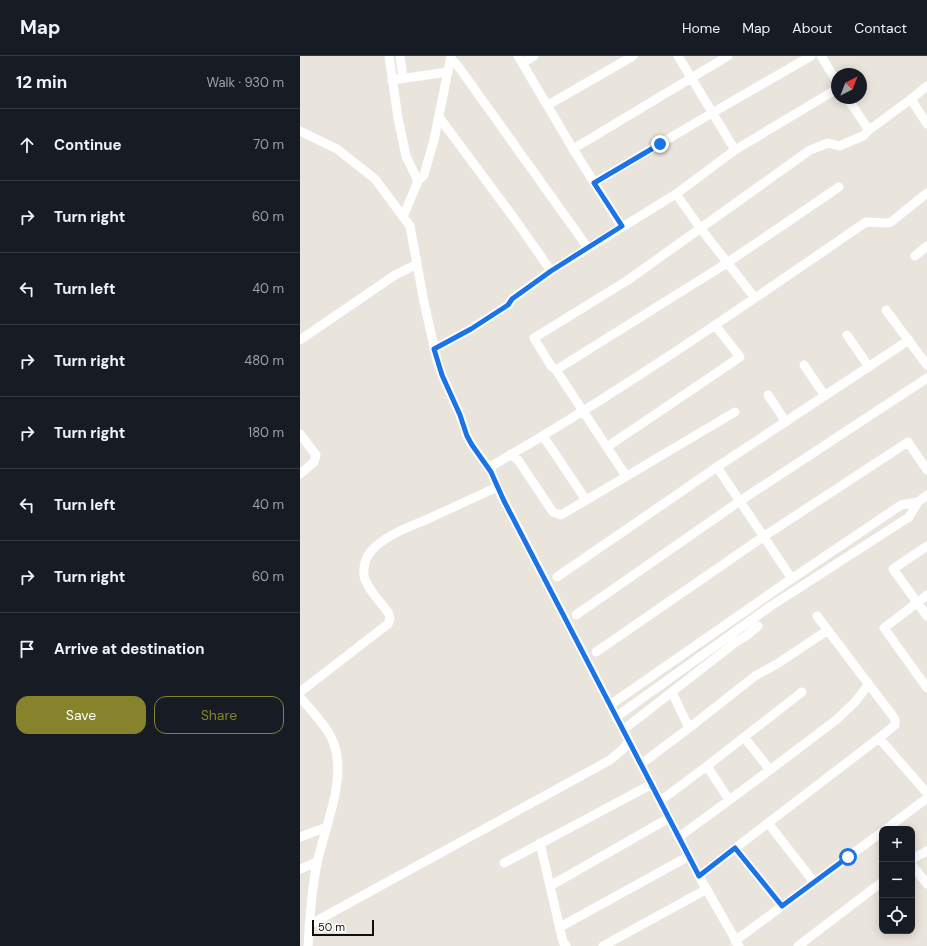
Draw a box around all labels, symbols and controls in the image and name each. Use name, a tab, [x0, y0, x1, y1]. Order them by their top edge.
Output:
text: Map	[20, 15, 60, 40]
text: Home	[682, 19, 720, 37]
text: Map	[742, 19, 770, 37]
text: About	[792, 19, 832, 37]
text: Contact	[854, 19, 907, 37]
north arrow	[831, 68, 867, 104]
text: 12 min	[16, 71, 67, 93]
text: Walk · 930 m	[206, 74, 284, 91]
icon: ahead	[16, 134, 38, 156]
text: Continue	[54, 135, 122, 155]
route end	[651, 135, 669, 153]
text: 70 m	[253, 136, 284, 153]
icon: right	[16, 206, 38, 228]
text: Turn right	[54, 207, 125, 227]
text: 60 m	[252, 208, 284, 225]
icon: left	[16, 278, 38, 300]
text: Turn left	[54, 279, 115, 299]
text: 40 m	[252, 280, 284, 297]
icon: right	[16, 350, 38, 372]
text: Turn right	[54, 351, 125, 371]
text: 480 m	[244, 352, 284, 369]
icon: right	[16, 422, 38, 444]
text: Turn right	[54, 423, 125, 443]
text: 180 m	[248, 424, 284, 441]
icon: left	[16, 494, 38, 516]
text: Turn left	[54, 495, 115, 515]
text: 40 m	[252, 496, 284, 513]
icon: right	[16, 566, 38, 588]
text: Turn right	[54, 567, 125, 587]
text: 60 m	[252, 568, 284, 585]
icon: arrive	[16, 638, 38, 660]
text: Arrive at destination	[54, 639, 205, 659]
button: Save	[16, 696, 146, 734]
button: Share	[154, 696, 284, 734]
map controls	[879, 826, 915, 934]
button: +	[879, 826, 915, 862]
route start	[839, 848, 857, 866]
button: −	[879, 862, 915, 898]
button: locate	[879, 898, 915, 934]
scale bar	[312, 918, 374, 937]
text: 50 m	[318, 920, 345, 934]

